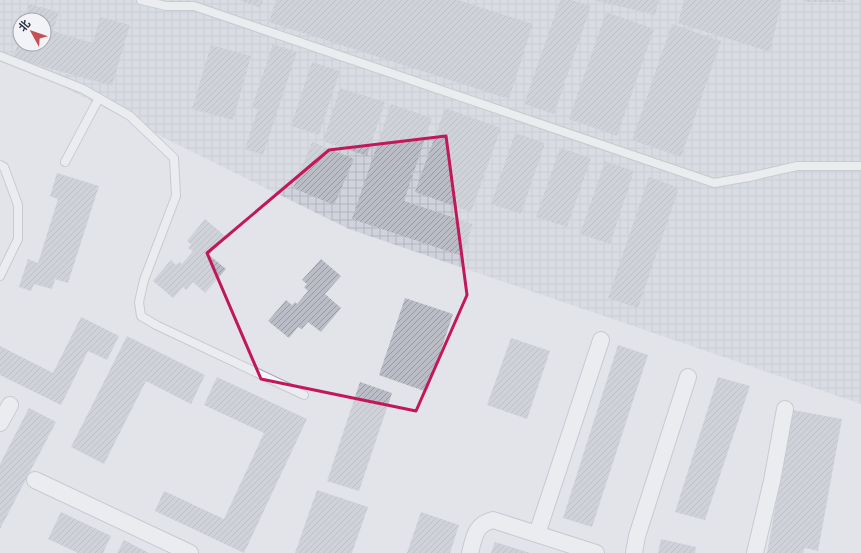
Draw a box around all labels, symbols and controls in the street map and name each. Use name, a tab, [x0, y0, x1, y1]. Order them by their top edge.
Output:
north arrow	[12, 12, 52, 52]
text: 北	[16, 18, 33, 34]

